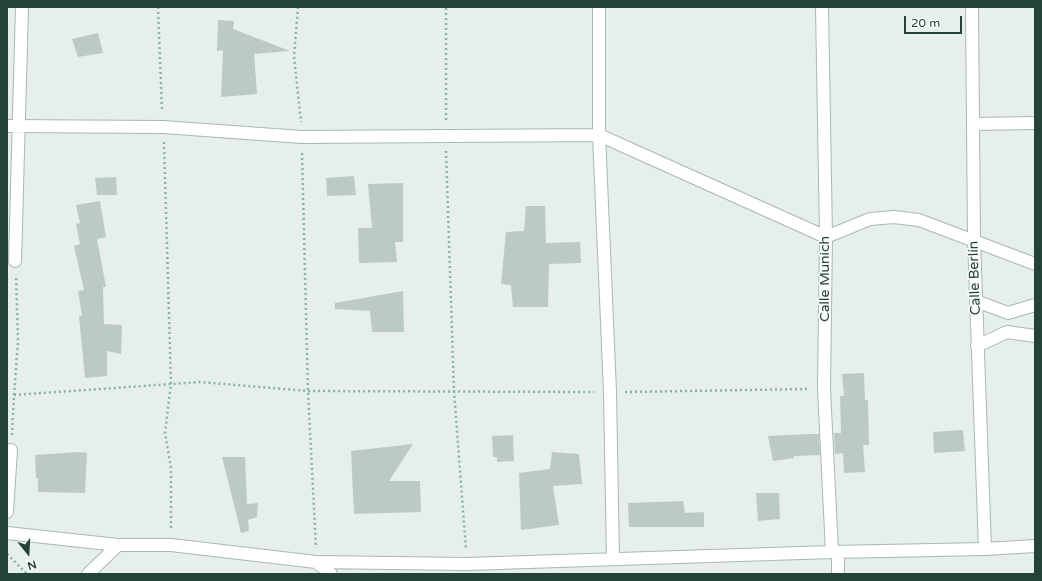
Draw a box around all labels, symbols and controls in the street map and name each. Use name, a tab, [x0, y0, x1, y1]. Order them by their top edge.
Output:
scale bar	[906, 8, 964, 34]
text: 20 m	[911, 16, 940, 30]
street label: Calle Munich	[817, 236, 833, 322]
street label: Calle Berlín	[965, 240, 985, 316]
north arrow	[8, 533, 48, 573]
text: N	[26, 557, 38, 572]

